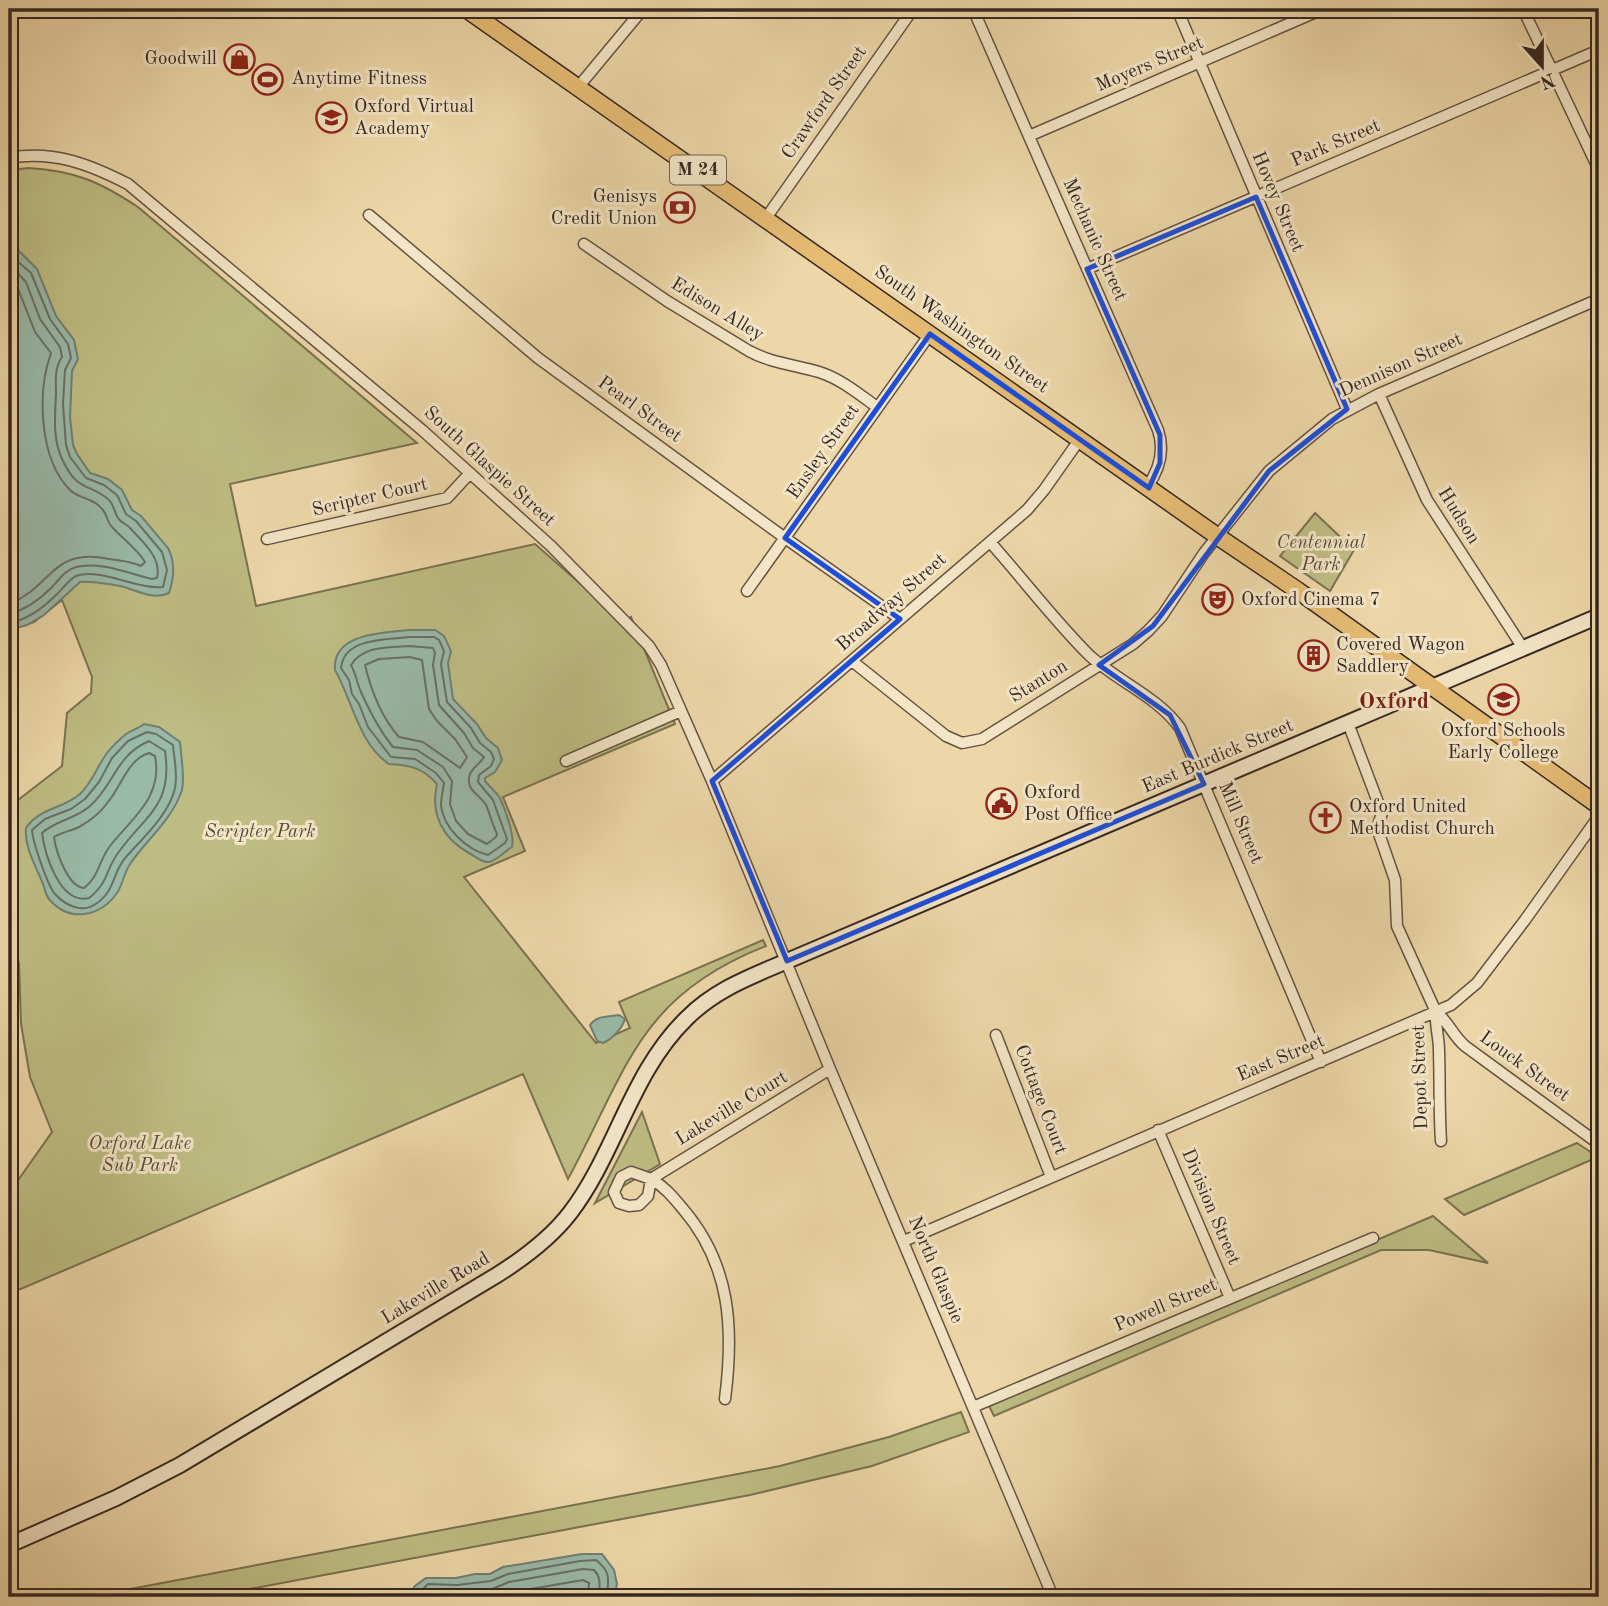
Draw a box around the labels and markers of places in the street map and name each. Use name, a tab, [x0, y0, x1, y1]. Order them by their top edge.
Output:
shop icon: Goodwill	[223, 42, 257, 76]
place label: Goodwill	[144, 50, 217, 69]
sports icon: Anytime Fitness	[251, 62, 285, 96]
place label: Anytime Fitness	[291, 70, 427, 89]
place label: Oxford Virtual Academy	[354, 98, 474, 139]
school or university icon: Oxford Virtual Academy	[314, 101, 348, 135]
place label: Genisys Credit Union	[551, 188, 657, 229]
bank icon: Genisys Credit Union	[663, 191, 697, 225]
theatre icon: Oxford Cinema 7	[1201, 583, 1235, 617]
place label: Oxford Cinema 7	[1241, 591, 1381, 610]
place label: Covered Wagon Saddlery	[1336, 636, 1465, 677]
building icon: Covered Wagon Saddlery	[1296, 639, 1330, 673]
school or university icon: Oxford Schools Early College	[1486, 683, 1520, 717]
place label: Oxford Schools Early College	[1441, 722, 1565, 763]
place label: Oxford Post Office	[1024, 784, 1112, 825]
public building icon: Oxford Post Office	[984, 787, 1018, 821]
place label: Oxford United Methodist Church	[1349, 798, 1495, 839]
church icon: Oxford United Methodist Church	[1309, 801, 1343, 835]

